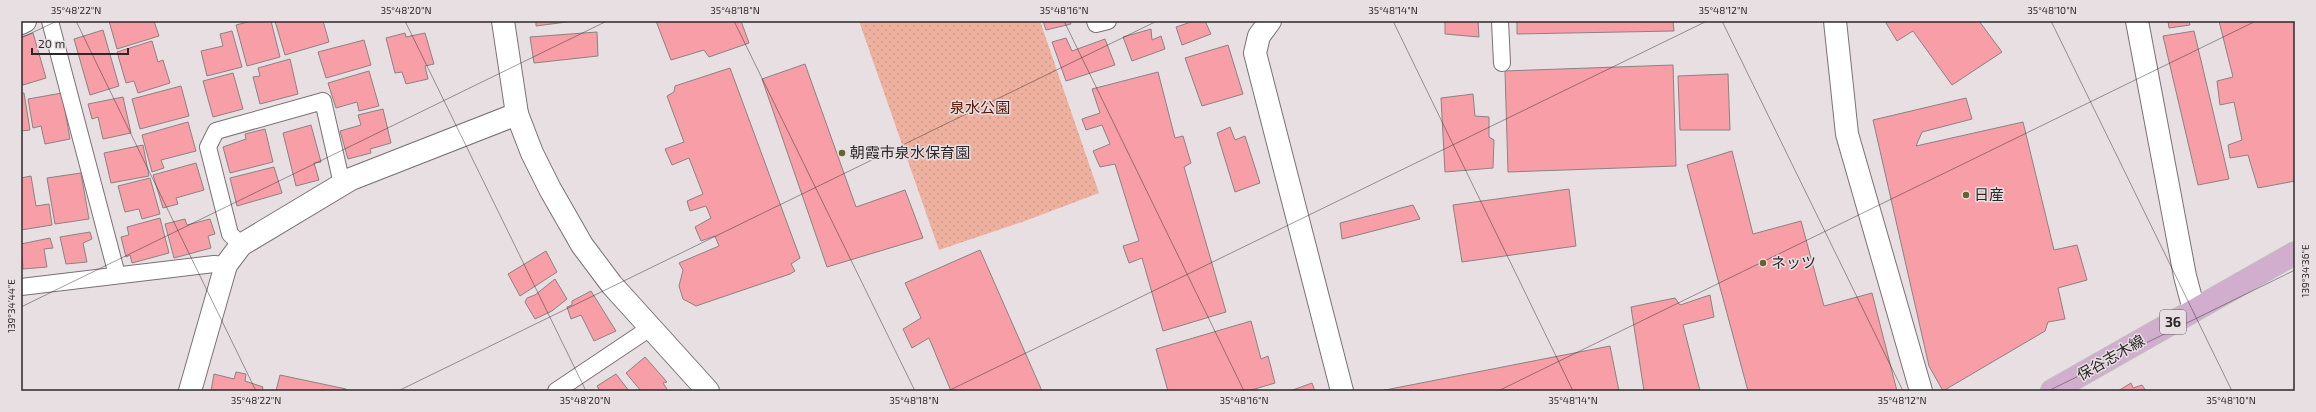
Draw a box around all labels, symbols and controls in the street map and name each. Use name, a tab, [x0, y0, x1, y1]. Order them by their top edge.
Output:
text: 35°48'22"N	[51, 4, 101, 16]
text: 35°48'20"N	[380, 4, 432, 16]
text: 35°48'18"N	[710, 4, 760, 16]
text: 35°48'16"N	[1039, 4, 1089, 16]
text: 35°48'14"N	[1368, 4, 1418, 16]
text: 35°48'12"N	[1698, 4, 1748, 16]
text: 35°48'10"N	[2027, 4, 2077, 16]
scale bar	[32, 30, 128, 56]
text: 20 m	[38, 36, 65, 50]
park label: 泉水公園	[950, 98, 1010, 116]
place label: 朝霞市泉水保育園	[850, 143, 970, 161]
marker: 朝霞市泉水保育園	[837, 148, 847, 158]
place label: 日産	[1974, 185, 2004, 203]
marker: 日産	[1961, 190, 1971, 200]
text: 139°34'36"E	[2299, 244, 2311, 298]
place label: ネッツ	[1771, 253, 1816, 271]
marker: ネッツ	[1758, 258, 1768, 268]
text: 139°34'44"E	[5, 279, 17, 333]
road number: 36	[2160, 310, 2186, 334]
street label: 保谷志木線	[2074, 331, 2147, 384]
text: 35°48'22"N	[231, 394, 281, 406]
text: 35°48'20"N	[559, 394, 611, 406]
text: 35°48'18"N	[889, 394, 939, 406]
text: 35°48'16"N	[1219, 394, 1269, 406]
text: 35°48'14"N	[1548, 394, 1598, 406]
text: 35°48'12"N	[1877, 394, 1927, 406]
text: 35°48'10"N	[2206, 394, 2256, 406]

